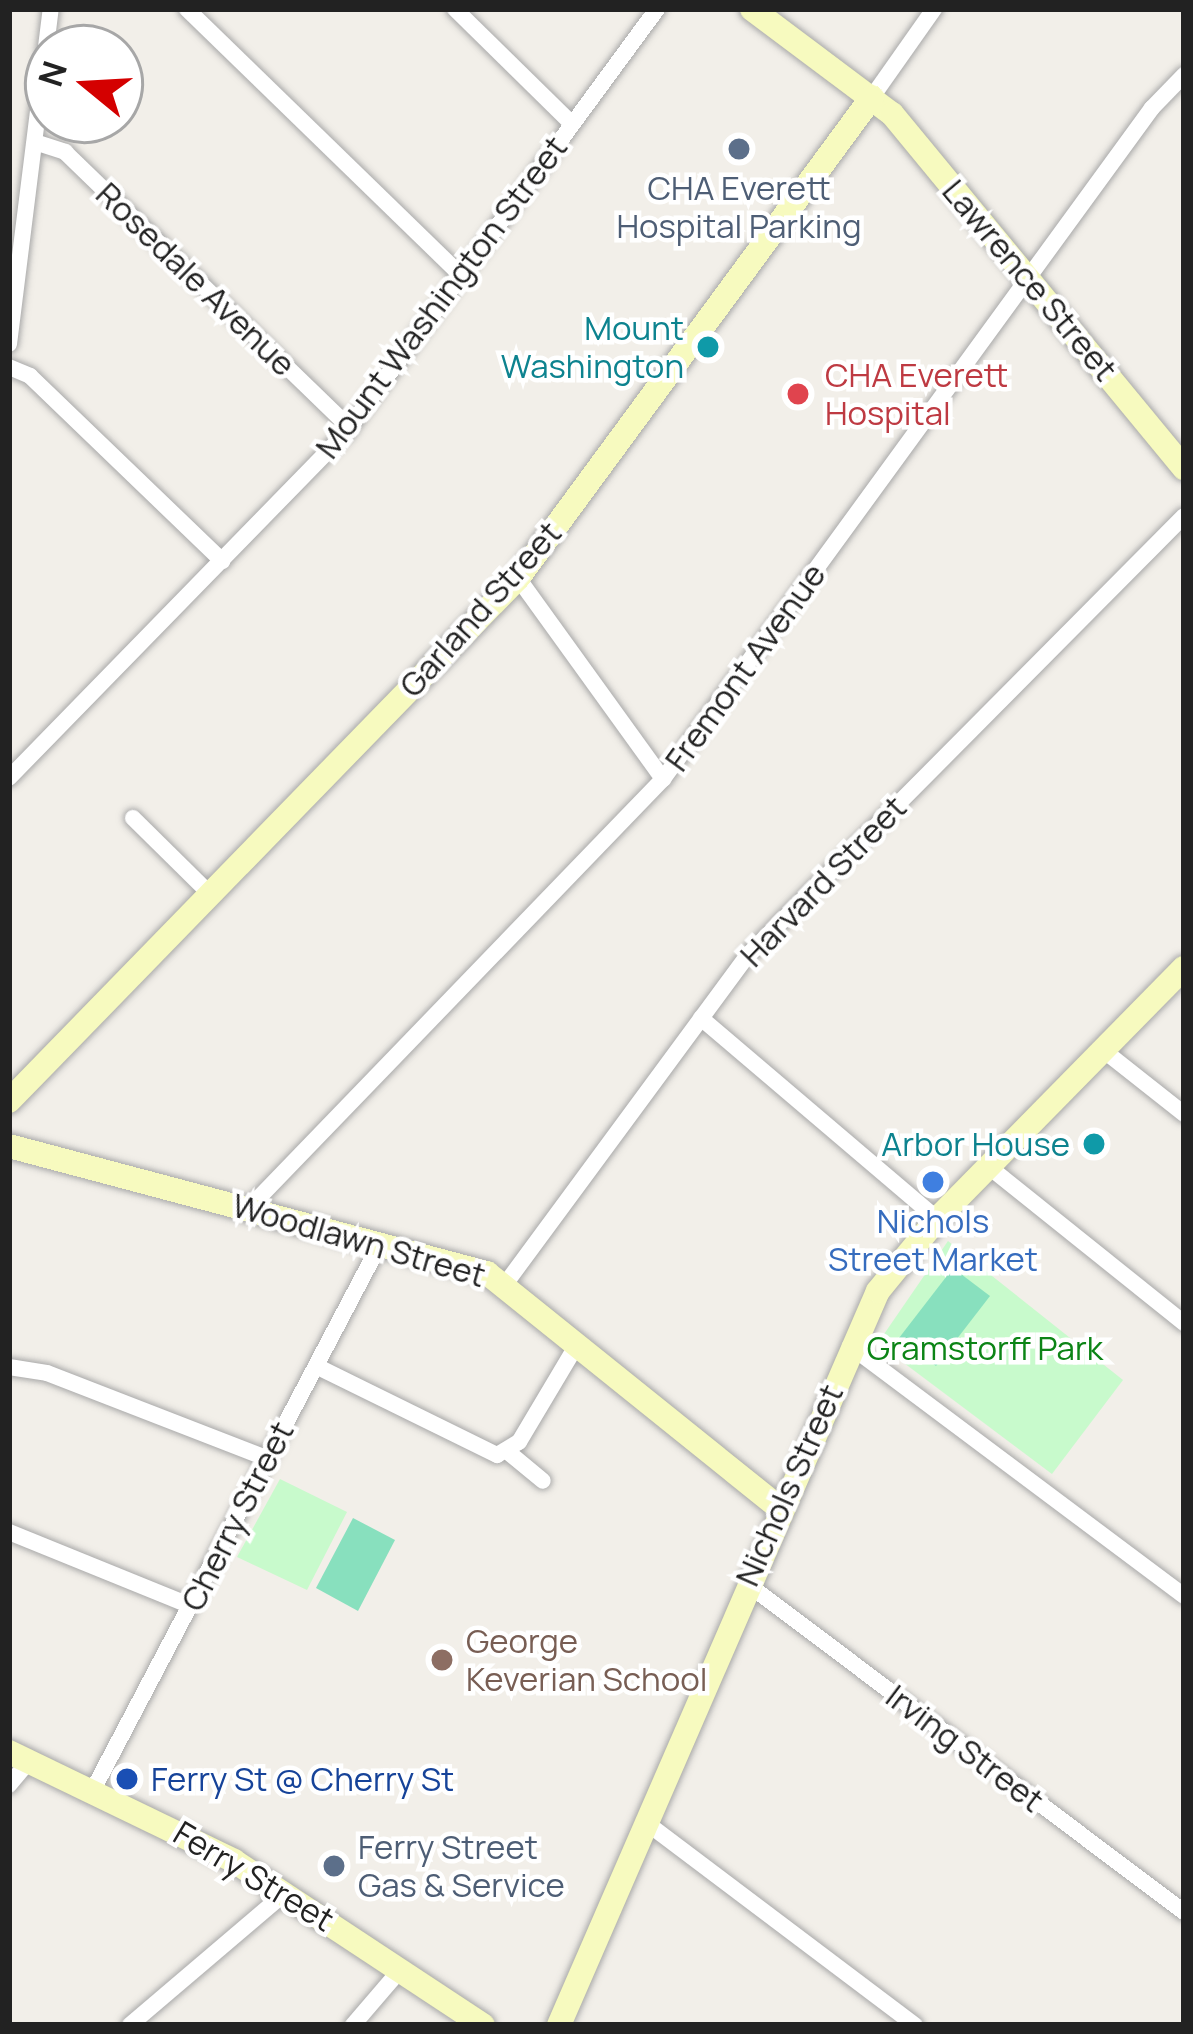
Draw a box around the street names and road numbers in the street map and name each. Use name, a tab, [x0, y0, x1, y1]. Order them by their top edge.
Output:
street label: Mount Washington Street	[307, 128, 575, 466]
street label: Lawrence Street	[934, 171, 1126, 389]
street label: Rosedale Avenue	[88, 174, 304, 384]
street label: Garland Street	[391, 513, 569, 705]
street label: Fremont Avenue	[656, 556, 834, 778]
street label: Harvard Street	[732, 788, 914, 974]
street label: Woodlawn Street	[228, 1185, 490, 1295]
street label: Nichols Street	[727, 1378, 851, 1592]
street label: Cherry Street	[172, 1415, 302, 1617]
street label: Irving Street	[879, 1676, 1051, 1820]
street label: Ferry Street	[167, 1813, 341, 1939]

